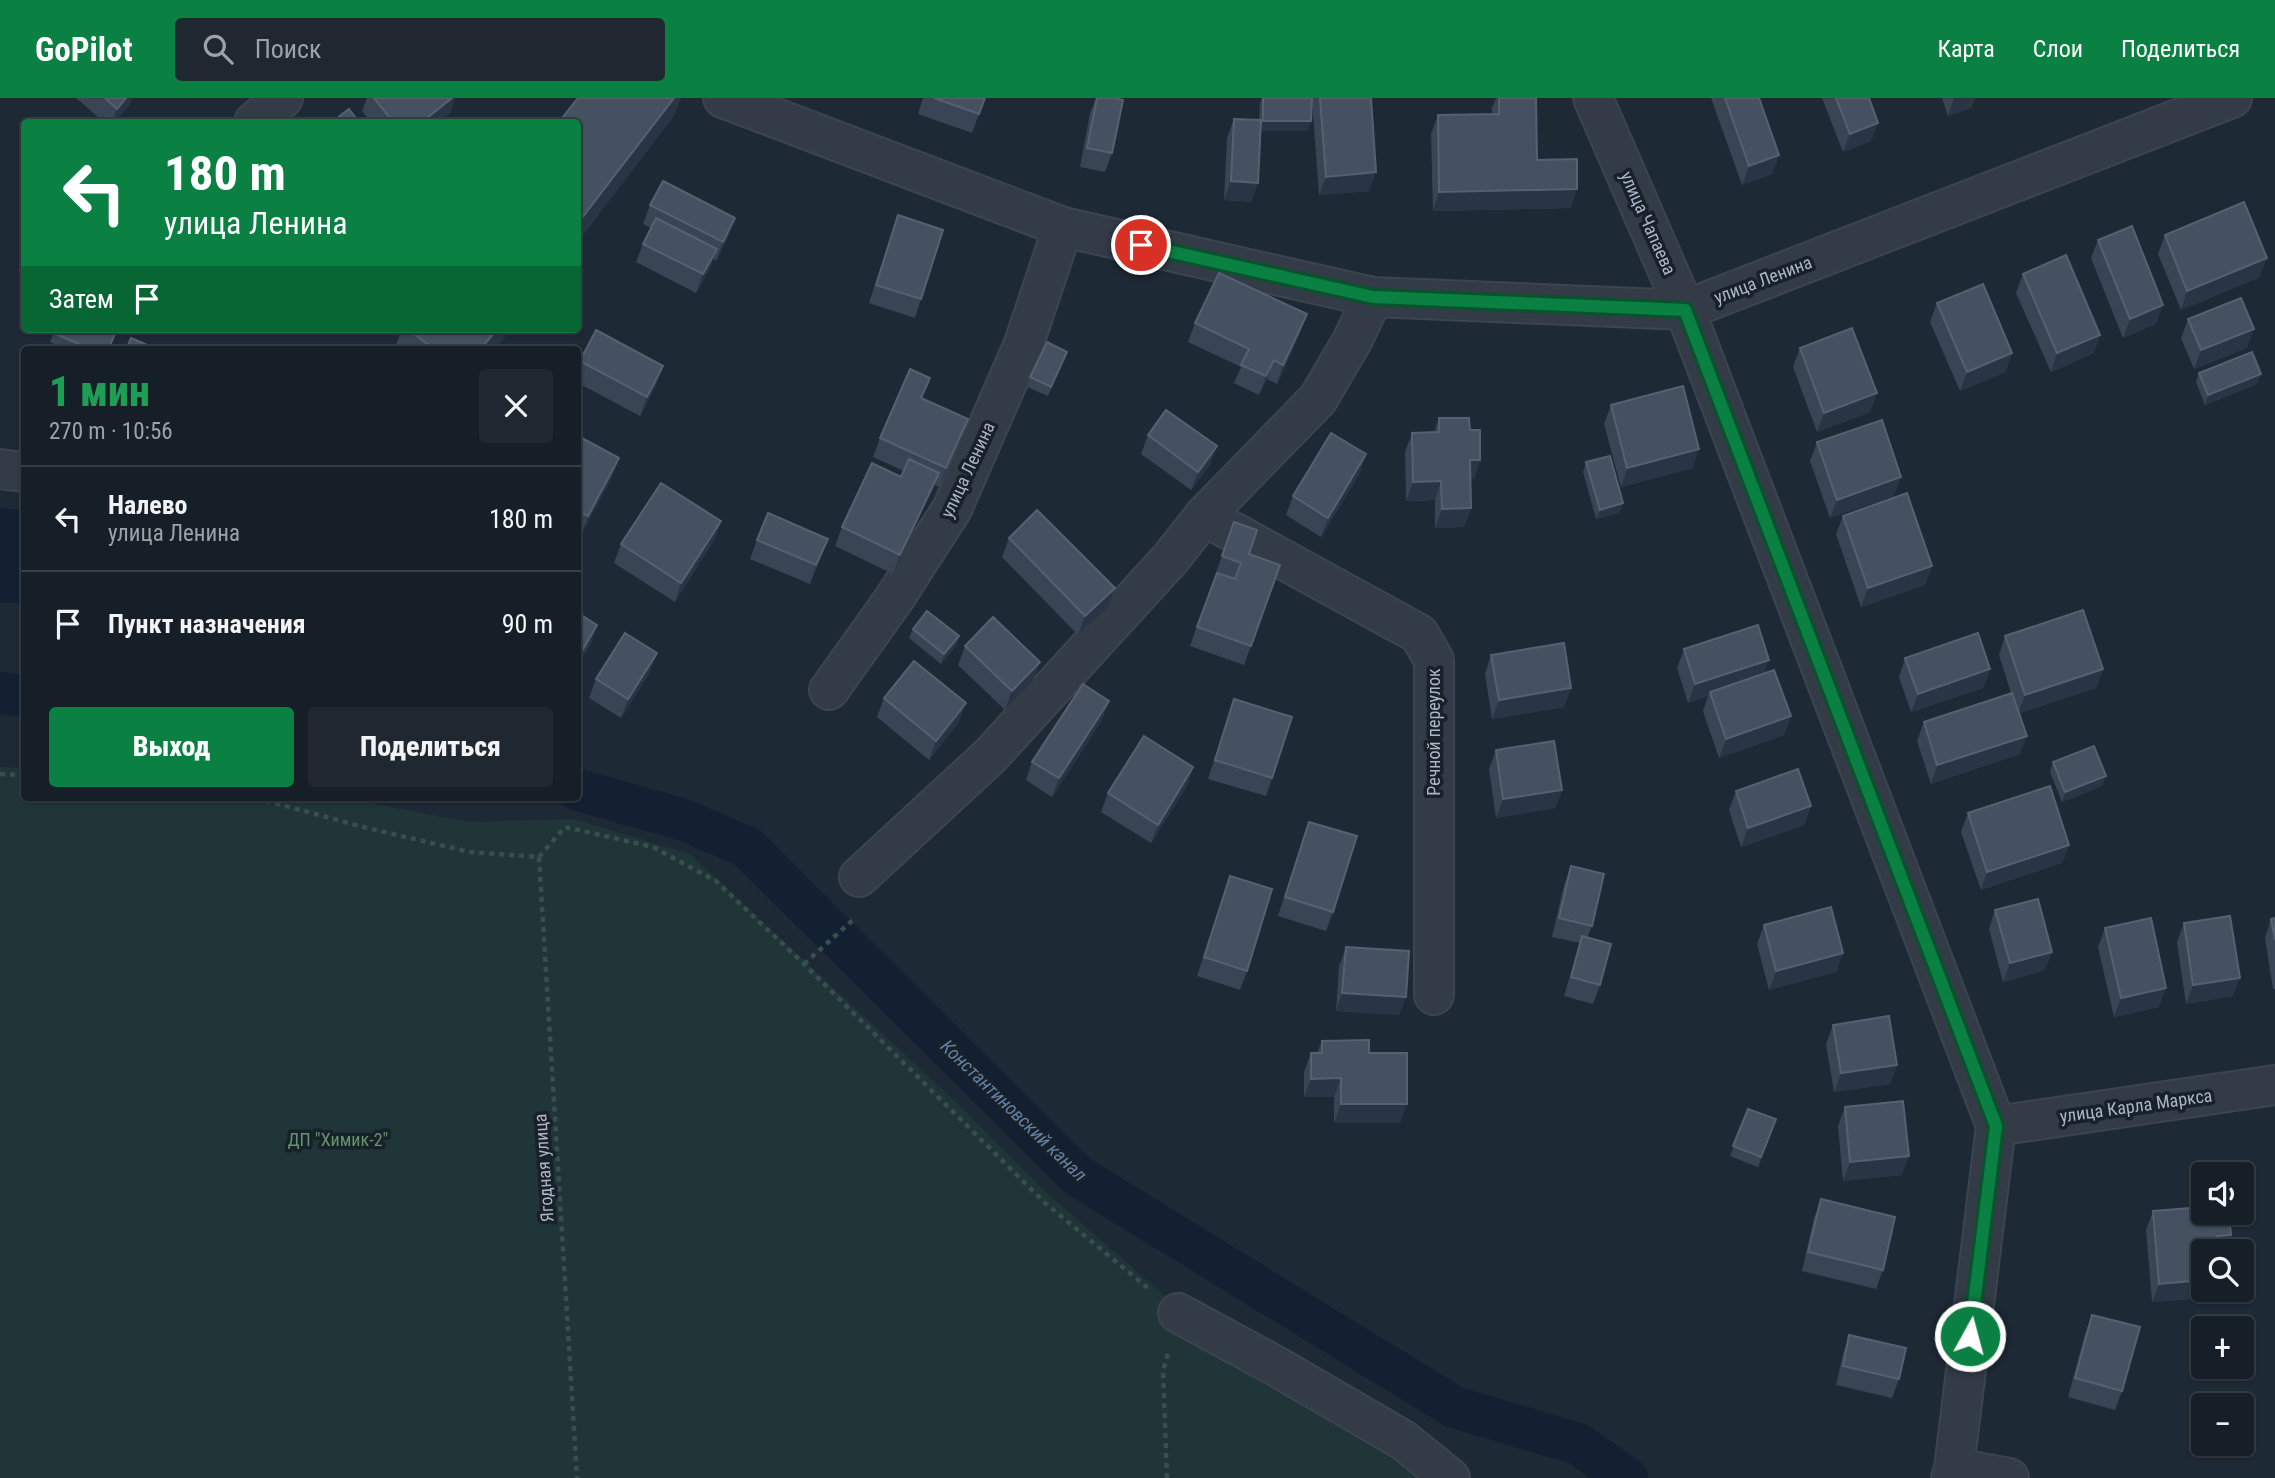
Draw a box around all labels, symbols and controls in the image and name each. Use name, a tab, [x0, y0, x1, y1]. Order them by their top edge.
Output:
search box	[175, 18, 665, 81]
text: GoPilot	[35, 30, 133, 69]
icon: search	[199, 30, 237, 68]
text: Поиск	[255, 34, 322, 64]
text: Карта	[1937, 35, 1995, 63]
text: Слои	[2033, 35, 2083, 63]
text: Поделиться	[2121, 35, 2240, 63]
text: 180 m	[164, 145, 286, 202]
icon: left	[49, 147, 140, 238]
street label: улица Чапаева	[1616, 168, 1681, 278]
text: улица Ленина	[164, 204, 348, 242]
pin	[1111, 215, 1171, 275]
icon: arrive	[1122, 226, 1160, 264]
street label: улица Ленина	[1711, 251, 1815, 308]
icon: arrive	[128, 280, 166, 318]
text: Затем	[49, 284, 114, 314]
text: 1 мин	[49, 367, 150, 416]
button: close	[479, 369, 553, 443]
text: 270 m · 10:56	[49, 418, 173, 445]
street label: улица Ленина	[936, 419, 999, 521]
text: Налево	[108, 490, 188, 520]
icon: left	[49, 500, 87, 538]
text: 180 m	[489, 504, 553, 534]
text: улица Ленина	[108, 520, 240, 547]
icon: arrive	[49, 605, 87, 643]
text: Пункт назначения	[108, 609, 306, 639]
text: 90 m	[502, 609, 553, 639]
street label: Речной переулок	[1423, 668, 1444, 796]
button: Выход	[49, 707, 294, 787]
button: Поделиться	[308, 707, 553, 787]
water label: Константиновский канал	[936, 1035, 1091, 1186]
street label: улица Карла Маркса	[2058, 1084, 2213, 1127]
street label: Ягодная улица	[529, 1113, 558, 1223]
park label: ДП "Химик-2"	[288, 1129, 388, 1150]
map controls	[2191, 1162, 2254, 1456]
button: sound	[2191, 1162, 2254, 1225]
button: search	[2191, 1239, 2254, 1302]
position arrow	[1933, 1299, 2007, 1373]
button: +	[2191, 1316, 2254, 1379]
button: −	[2191, 1393, 2254, 1456]

